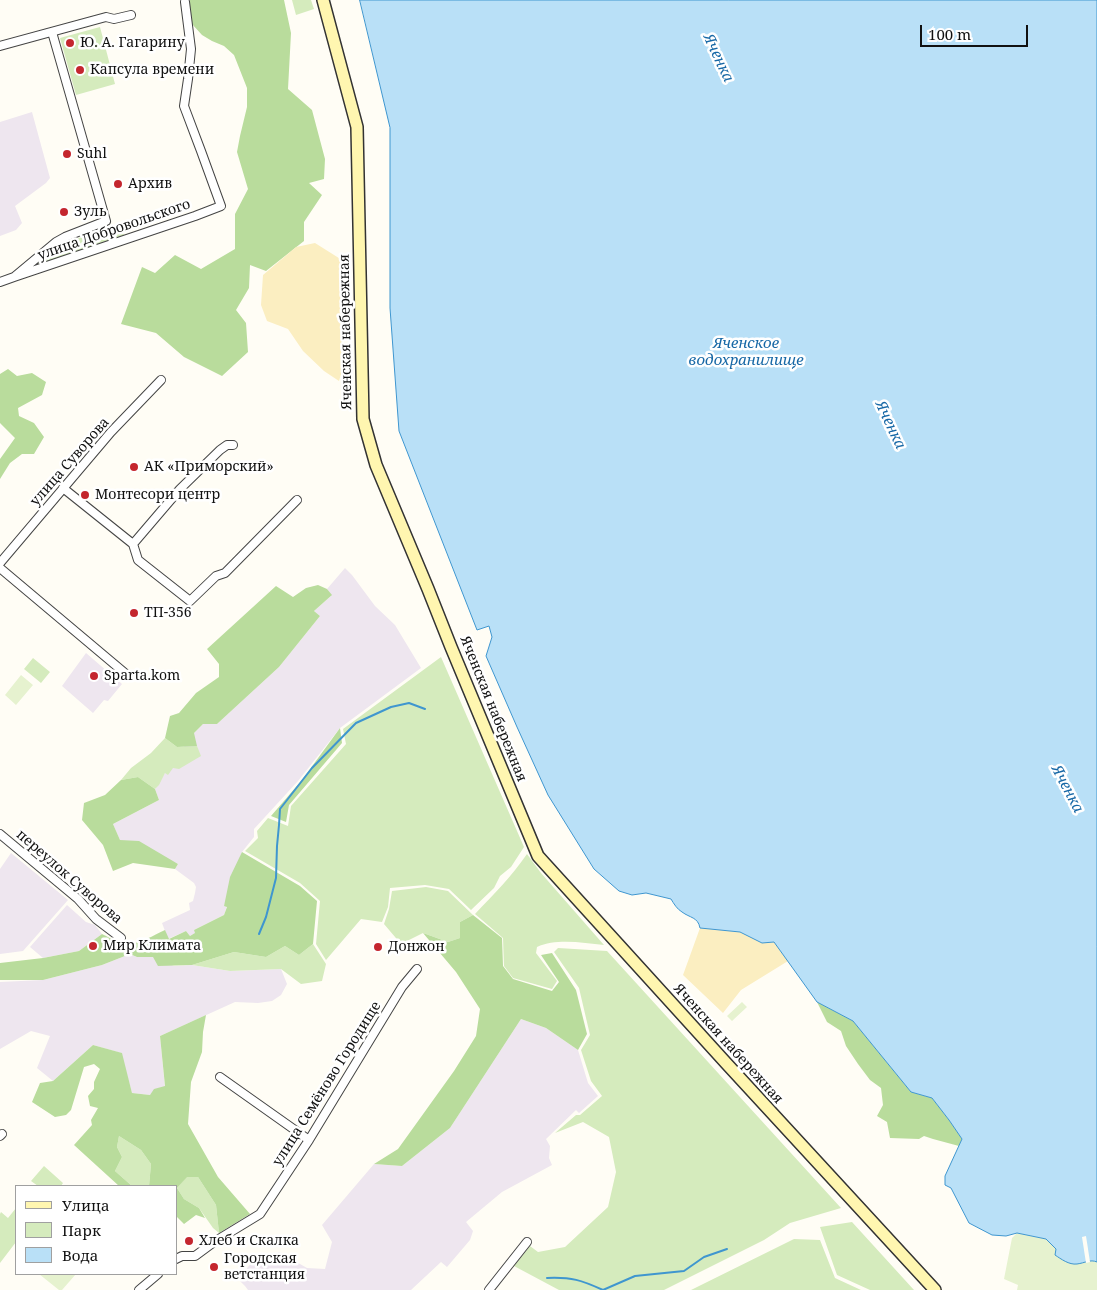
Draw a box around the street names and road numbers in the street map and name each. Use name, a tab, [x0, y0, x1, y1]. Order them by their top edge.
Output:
street label: улица Добровольского	[35, 196, 193, 264]
street label: Яченская набережная	[336, 254, 356, 410]
street label: улица Суворова	[27, 414, 113, 510]
street label: Яченская набережная	[456, 634, 530, 784]
street label: переулок Суворова	[13, 826, 125, 928]
street label: Яченская набережная	[670, 981, 786, 1107]
street label: улица Семёново Городище	[269, 999, 385, 1169]

